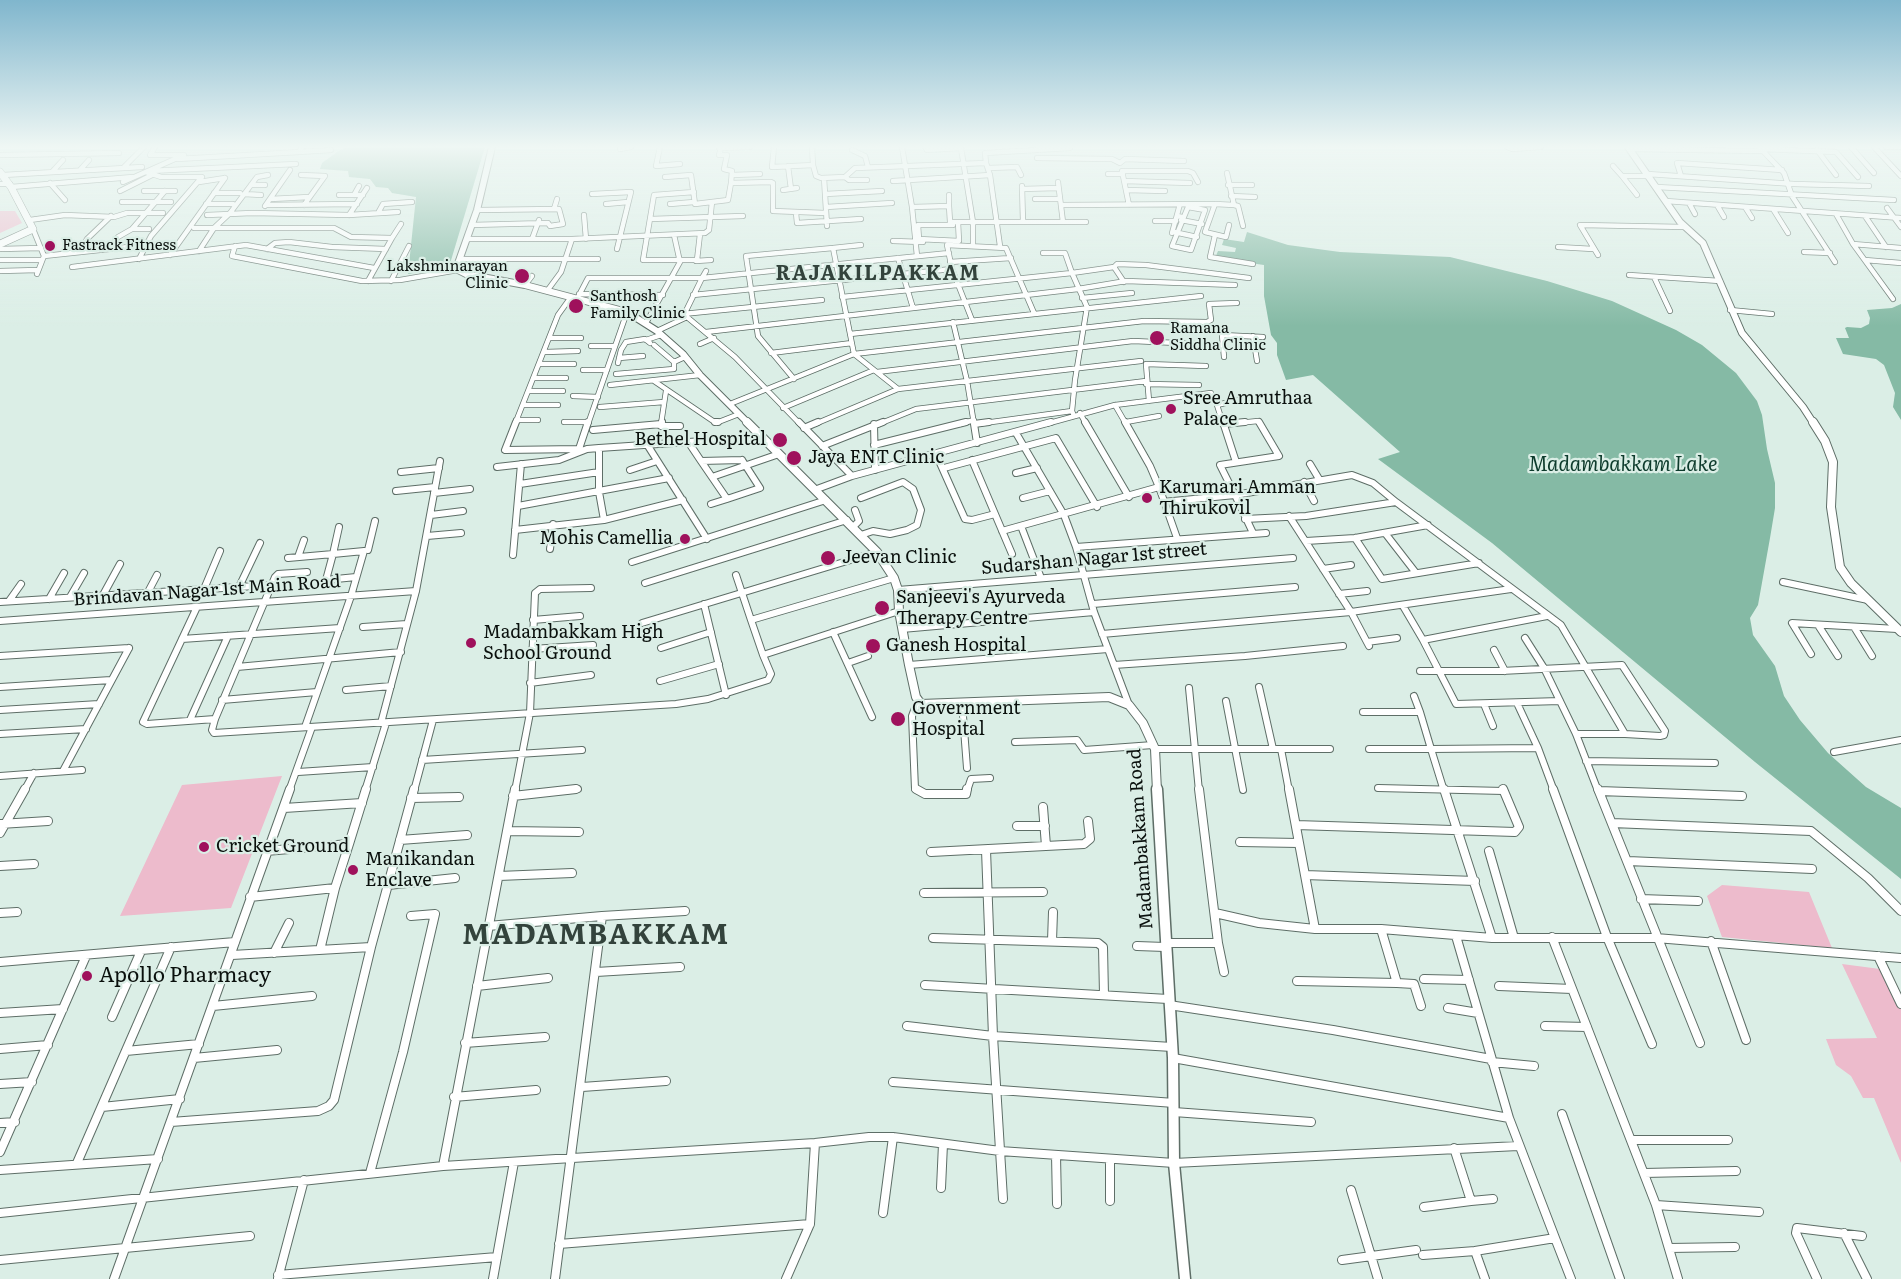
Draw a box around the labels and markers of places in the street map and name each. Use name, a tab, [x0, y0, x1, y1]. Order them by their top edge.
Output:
place label: Fastrack Fitness	[62, 237, 176, 255]
marker: Fastrack Fitness	[43, 239, 57, 253]
place label: Lakshminarayan Clinic	[387, 258, 508, 293]
marker: Lakshminarayan Clinic	[513, 267, 531, 285]
place label: Santhosh Family Clinic	[590, 288, 685, 323]
marker: Santhosh Family Clinic	[567, 297, 585, 315]
place label: Ramana Siddha Clinic	[1170, 320, 1266, 355]
marker: Ramana Siddha Clinic	[1148, 329, 1166, 347]
place label: Sree Amruthaa Palace	[1183, 388, 1313, 430]
marker: Sree Amruthaa Palace	[1164, 402, 1178, 416]
place label: Bethel Hospital	[635, 429, 766, 451]
marker: Bethel Hospital	[771, 431, 789, 449]
place label: Jaya ENT Clinic	[808, 447, 944, 469]
marker: Jaya ENT Clinic	[785, 449, 803, 467]
place label: Karumari Amman Thirukovil	[1159, 477, 1316, 520]
marker: Karumari Amman Thirukovil	[1140, 491, 1154, 505]
place label: Mohis Camellia	[539, 528, 673, 550]
marker: Mohis Camellia	[678, 532, 692, 546]
place label: Jeevan Clinic	[842, 547, 956, 569]
marker: Jeevan Clinic	[819, 549, 837, 567]
place label: Sanjeevi's Ayurveda Therapy Centre	[896, 587, 1065, 630]
marker: Sanjeevi's Ayurveda Therapy Centre	[873, 599, 891, 617]
place label: Madambakkam High School Ground	[483, 622, 664, 664]
place label: Ganesh Hospital	[886, 635, 1026, 657]
marker: Madambakkam High School Ground	[464, 636, 478, 650]
marker: Ganesh Hospital	[864, 637, 882, 655]
place label: Government Hospital	[912, 698, 1021, 740]
marker: Government Hospital	[889, 710, 907, 728]
place label: Cricket Ground	[216, 836, 349, 858]
marker: Cricket Ground	[197, 840, 211, 854]
place label: Manikandan Enclave	[365, 849, 475, 892]
marker: Manikandan Enclave	[346, 863, 360, 877]
place label: Apollo Pharmacy	[99, 963, 271, 989]
marker: Apollo Pharmacy	[80, 969, 94, 983]

